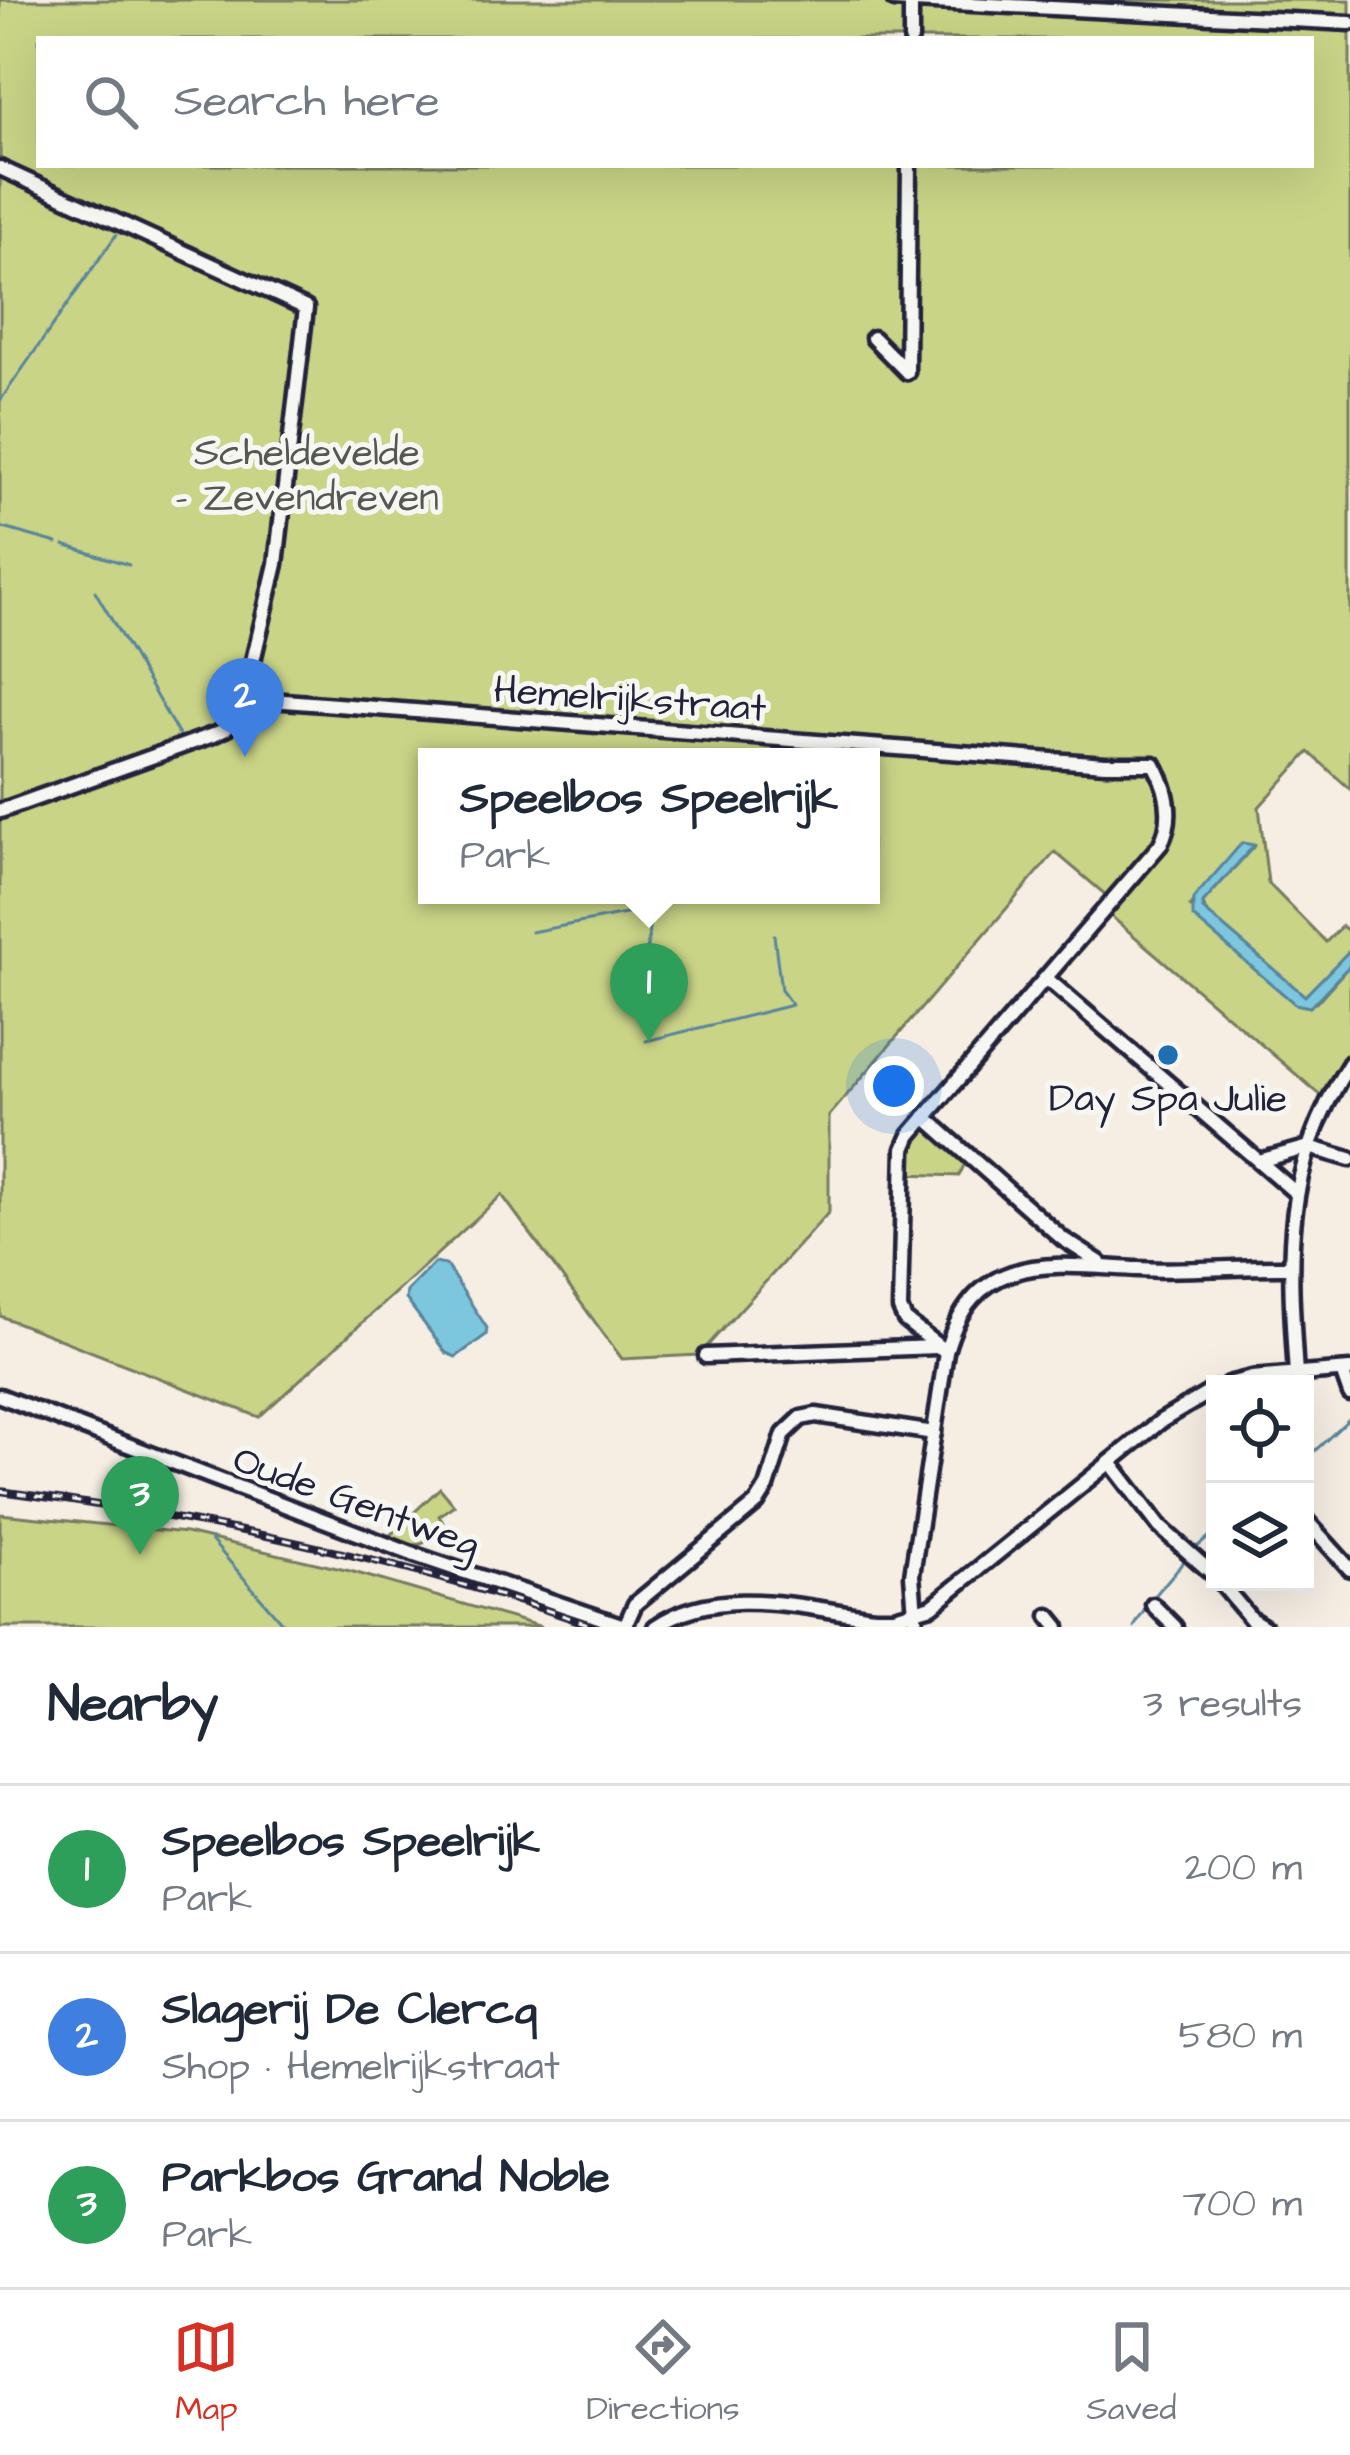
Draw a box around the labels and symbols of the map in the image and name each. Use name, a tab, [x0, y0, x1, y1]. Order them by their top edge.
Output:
park label: Scheldevelde - Zevendreven	[175, 427, 439, 526]
pin: 2	[206, 658, 284, 757]
street label: Hemelrijkstraat	[492, 664, 768, 736]
pin: 1	[610, 943, 688, 1042]
marker: Day Spa Julie	[1155, 1042, 1181, 1068]
your location	[864, 1056, 924, 1116]
place label: Day Spa Julie	[1049, 1073, 1287, 1128]
street label: Oude Gentweg	[225, 1433, 487, 1572]
pin: 3	[101, 1456, 179, 1555]

